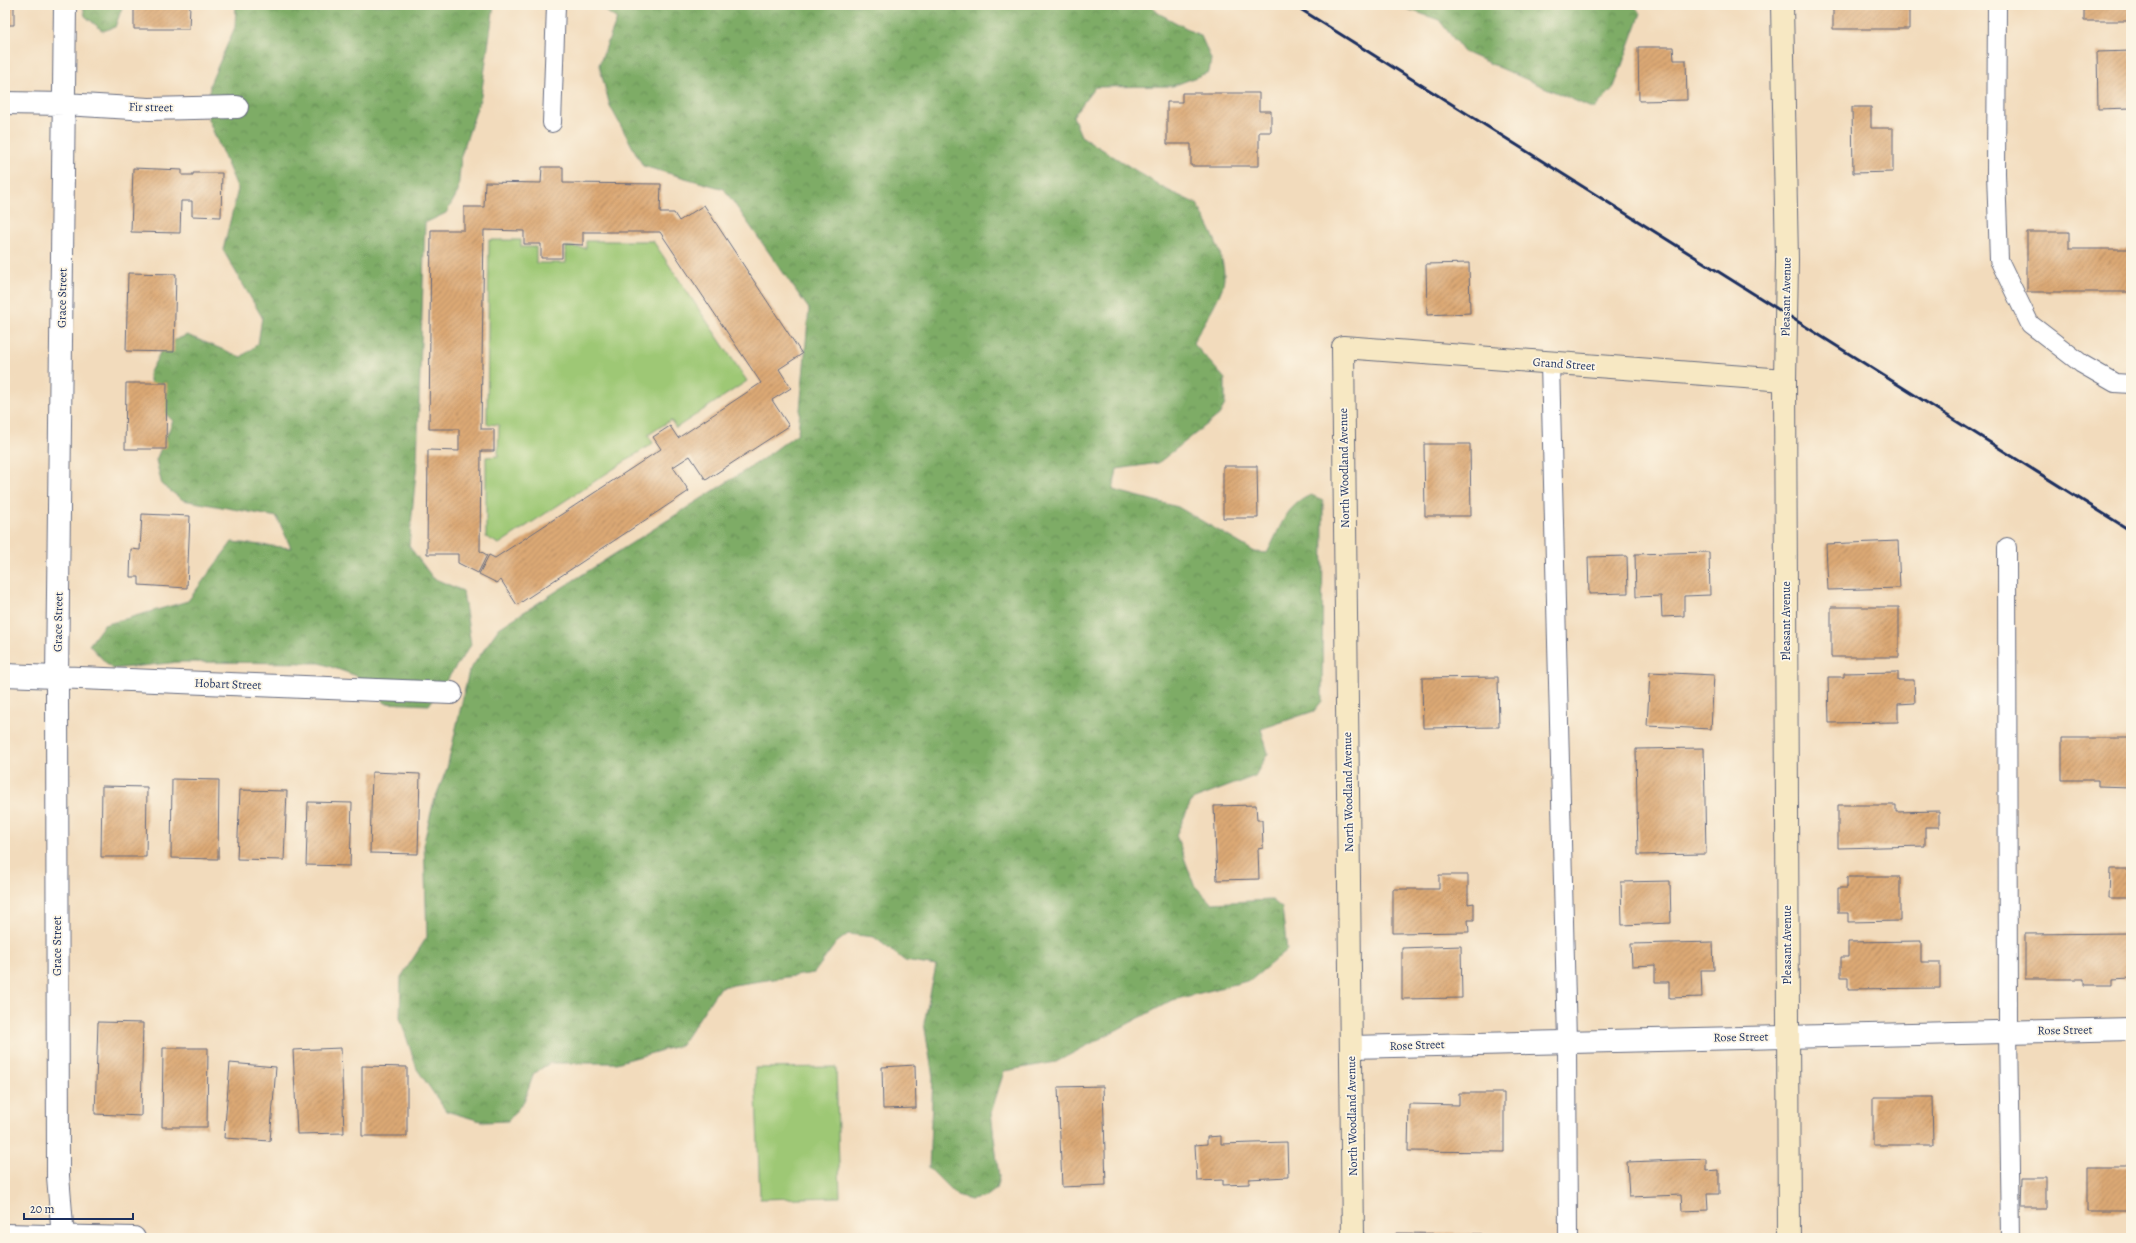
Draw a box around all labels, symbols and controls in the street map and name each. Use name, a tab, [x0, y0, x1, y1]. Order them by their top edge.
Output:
street label: Fir street	[129, 99, 173, 115]
street label: Pleasant Avenue	[1777, 257, 1795, 337]
street label: Grace Street	[53, 268, 71, 328]
street label: Grand Street	[1532, 354, 1596, 374]
street label: North Woodland Avenue	[1335, 408, 1353, 528]
street label: Pleasant Avenue	[1778, 581, 1794, 661]
street label: Grace Street	[49, 592, 67, 652]
street label: Hobart Street	[194, 675, 262, 693]
street label: North Woodland Avenue	[1339, 732, 1357, 852]
street label: Pleasant Avenue	[1779, 905, 1795, 985]
street label: Grace Street	[49, 916, 65, 976]
street label: Rose Street	[2037, 1022, 2093, 1038]
street label: Rose Street	[1713, 1029, 1769, 1045]
street label: Rose Street	[1389, 1036, 1445, 1054]
street label: North Woodland Avenue	[1343, 1056, 1361, 1176]
scale bar	[24, 1195, 133, 1221]
text: 20 m	[30, 1201, 54, 1217]

